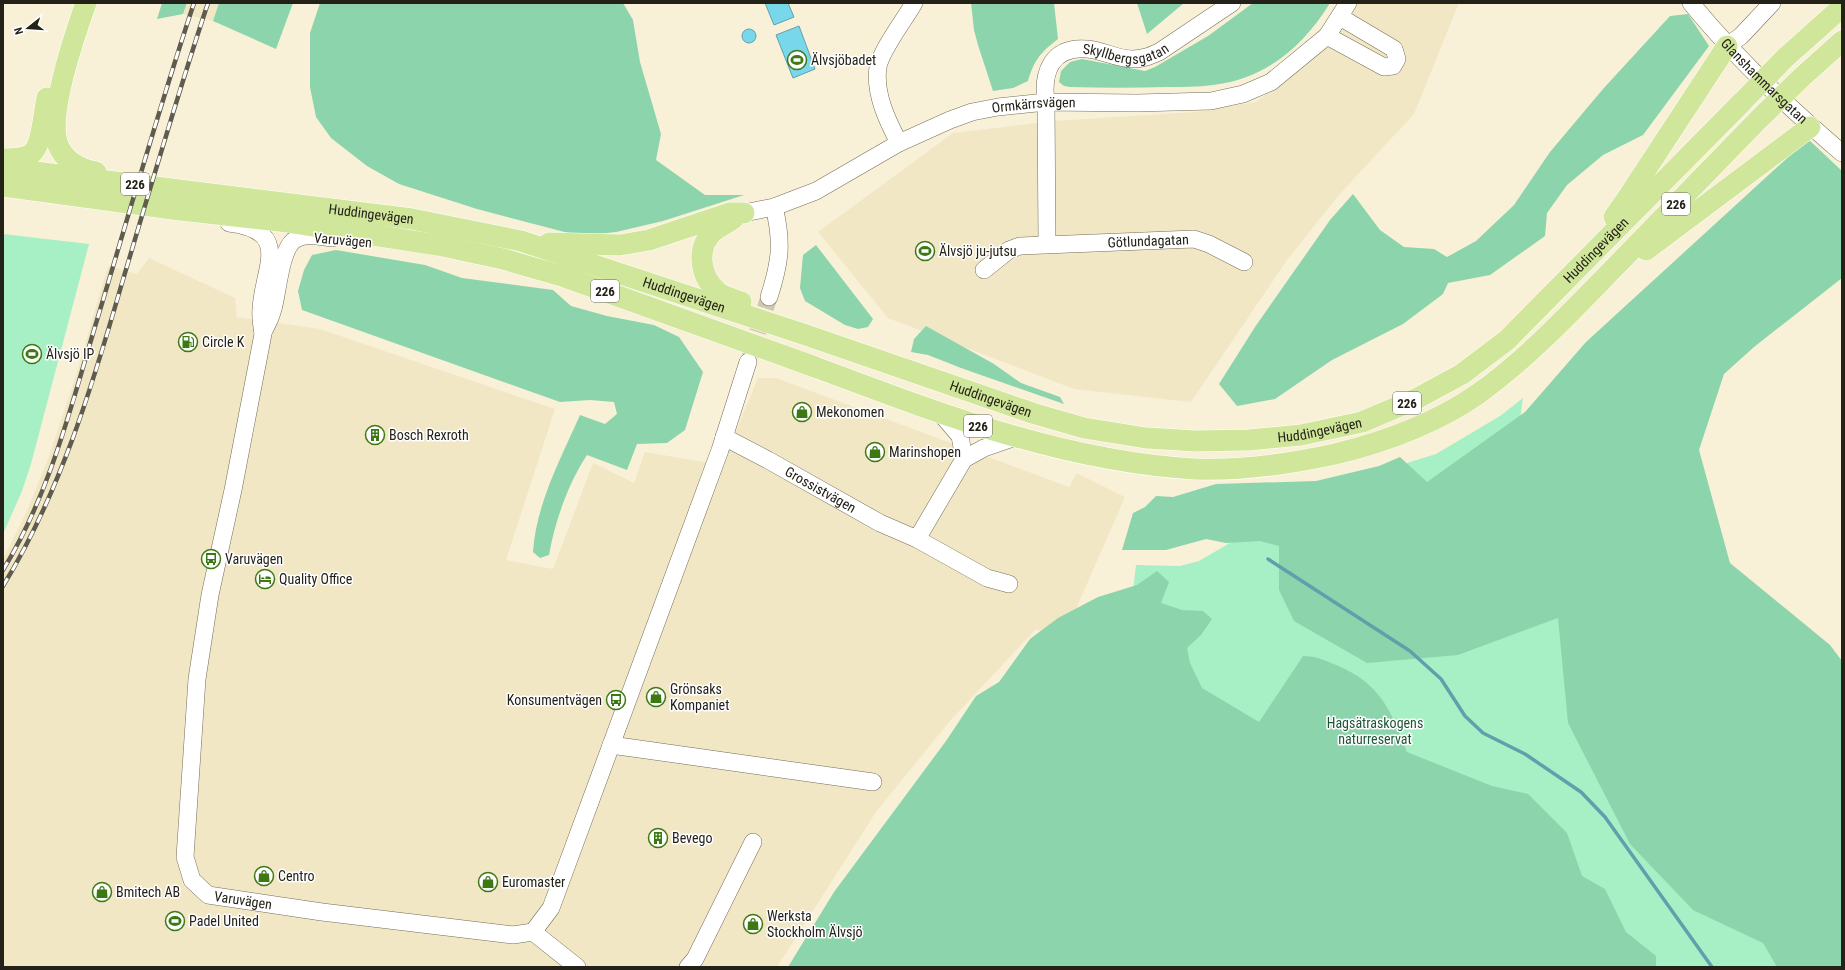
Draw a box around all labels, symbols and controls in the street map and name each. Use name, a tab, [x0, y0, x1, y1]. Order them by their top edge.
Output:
north arrow	[8, 8, 48, 48]
text: N	[12, 25, 26, 36]
street label: Glanshammarsgatan	[1718, 35, 1811, 127]
street label: Skyllbergsgatan	[1082, 40, 1172, 67]
sports icon: Älvsjöbadet	[786, 49, 808, 71]
place label: Älvsjöbadet	[811, 52, 876, 68]
street label: Ormkärrsvägen	[990, 94, 1076, 116]
road number: 226	[121, 173, 149, 195]
road number: 226	[1662, 193, 1690, 215]
street label: Huddingevägen	[328, 201, 415, 227]
street label: Huddingevägen	[1560, 214, 1632, 286]
street label: Varuvägen	[313, 229, 373, 251]
street label: Götlundagatan	[1107, 231, 1189, 250]
sports icon: Älvsjö ju-jutsu	[914, 240, 936, 262]
place label: Älvsjö ju-jutsu	[939, 243, 1017, 259]
street label: Huddingevägen	[641, 274, 727, 316]
road number: 226	[591, 280, 619, 302]
fuel station icon: Circle K	[177, 331, 199, 353]
place label: Circle K	[202, 334, 245, 350]
sports icon: Älvsjö IP	[21, 343, 43, 365]
place label: Älvsjö IP	[46, 346, 95, 362]
street label: Huddingevägen	[948, 377, 1034, 420]
road number: 226	[1393, 392, 1421, 414]
shop icon: Mekonomen	[791, 401, 813, 423]
place label: Mekonomen	[816, 404, 884, 420]
street label: Huddingevägen	[1277, 414, 1363, 445]
road number: 226	[964, 415, 992, 437]
building icon: Bosch Rexroth	[364, 424, 386, 446]
place label: Bosch Rexroth	[389, 427, 469, 443]
shop icon: Marinshopen	[864, 441, 886, 463]
place label: Marinshopen	[889, 444, 961, 460]
street label: Grossistvägen	[782, 463, 859, 516]
bus stop icon: Varuvägen	[200, 548, 222, 570]
place label: Varuvägen	[225, 551, 283, 567]
hotel icon: Quality Office	[254, 568, 276, 590]
place label: Quality Office	[279, 571, 353, 587]
place label: Grönsaks Kompaniet	[670, 681, 729, 713]
shop icon: Grönsaks Kompaniet	[645, 686, 667, 708]
bus stop icon: Konsumentvägen	[605, 689, 627, 711]
place label: Konsumentvägen	[507, 692, 602, 708]
park label: Hagsätraskogens naturreservat	[1327, 715, 1423, 747]
building icon: Bevego	[647, 827, 669, 849]
place label: Bevego	[672, 830, 713, 846]
shop icon: Centro	[253, 865, 275, 887]
place label: Centro	[278, 868, 315, 884]
shop icon: Euromaster	[477, 871, 499, 893]
place label: Euromaster	[502, 874, 565, 890]
shop icon: Bmitech AB	[91, 881, 113, 903]
place label: Bmitech AB	[116, 884, 180, 900]
street label: Varuvägen	[213, 888, 273, 912]
place label: Werksta Stockholm Älvsjö	[767, 908, 863, 940]
sports icon: Padel United	[164, 910, 186, 932]
place label: Padel United	[189, 913, 259, 929]
shop icon: Werksta Stockholm Älvsjö	[742, 913, 764, 935]

